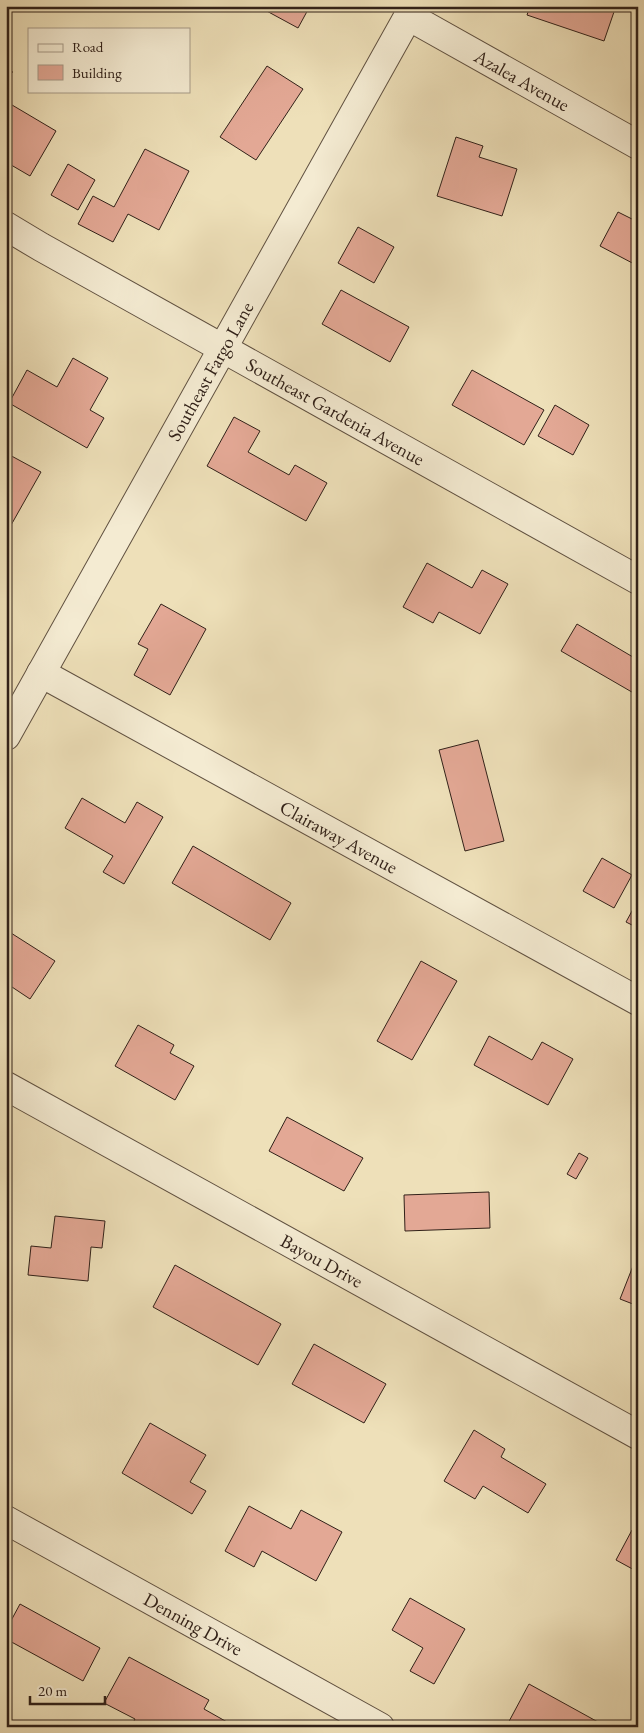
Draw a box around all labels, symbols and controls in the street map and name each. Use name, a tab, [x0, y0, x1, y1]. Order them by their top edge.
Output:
legend	[28, 28, 190, 92]
text: Road	[72, 37, 104, 56]
street label: Azalea Avenue	[469, 43, 574, 117]
text: Building	[72, 63, 122, 82]
street label: Southeast Fargo Lane	[161, 297, 259, 445]
street label: Southeast Gardenia Avenue	[242, 351, 429, 471]
street label: Clairaway Avenue	[276, 794, 402, 879]
street label: Bayou Drive	[276, 1228, 368, 1293]
street label: Denning Drive	[139, 1586, 247, 1661]
scale bar	[30, 1673, 105, 1705]
text: 20 m	[38, 1681, 67, 1700]

